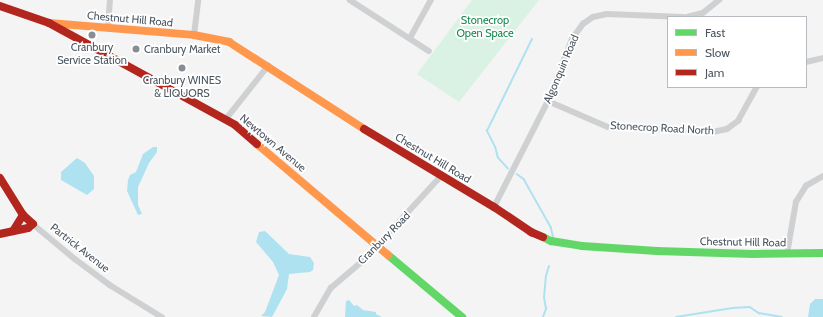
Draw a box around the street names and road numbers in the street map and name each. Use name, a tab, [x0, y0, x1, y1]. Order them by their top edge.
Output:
street label: Chestnut Hill Road	[86, 9, 174, 29]
street label: Algonquin Road	[541, 33, 581, 105]
street label: Newtown Avenue	[237, 111, 309, 175]
street label: Stonecrop Road North	[610, 119, 714, 137]
street label: Chestnut Hill Road	[393, 130, 473, 186]
street label: Cranbury Road	[355, 209, 413, 267]
street label: Partrick Avenue	[48, 221, 112, 275]
street label: Chestnut Hill Road	[700, 235, 786, 249]

